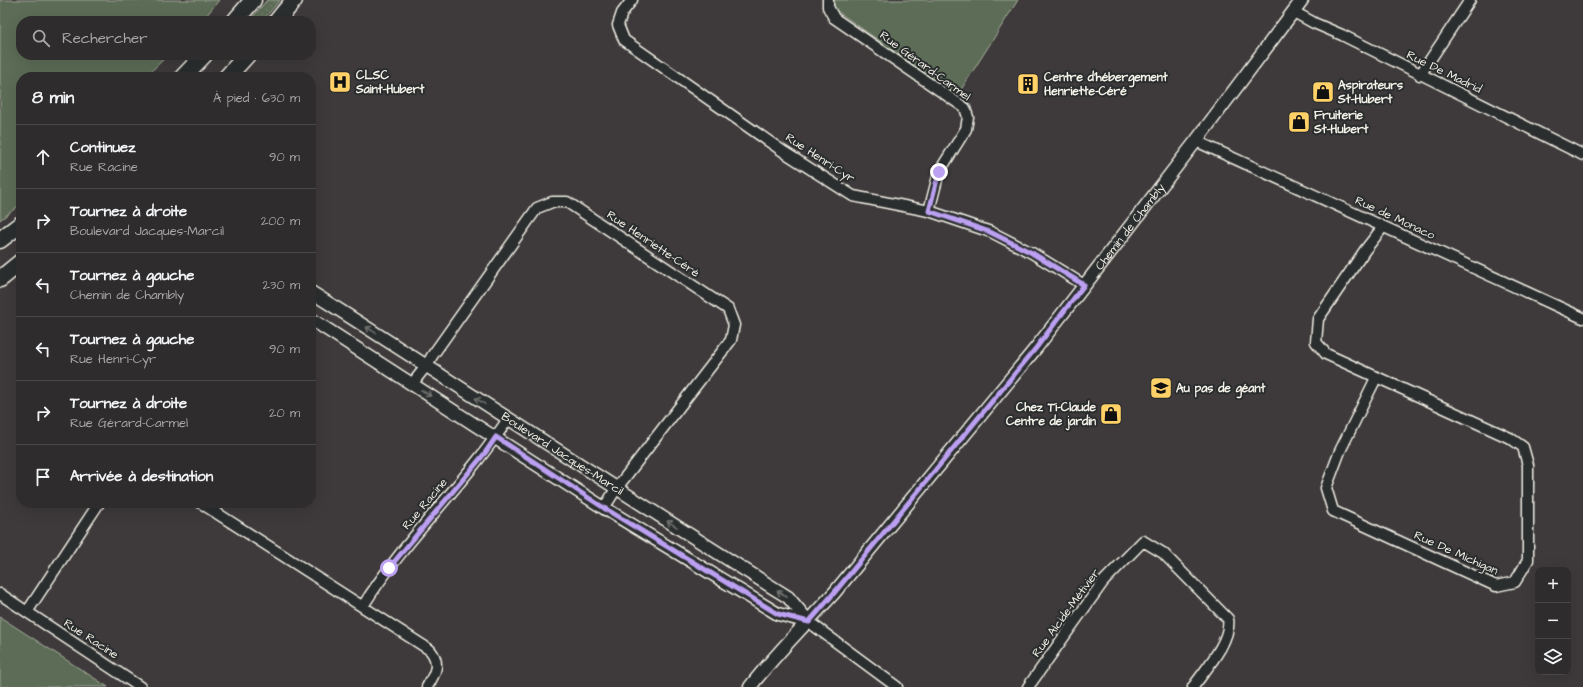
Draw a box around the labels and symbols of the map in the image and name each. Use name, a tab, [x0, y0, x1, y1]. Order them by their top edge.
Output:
street label: Rue Gérard-Carmel	[876, 27, 974, 105]
street label: Rue De Madrid	[1404, 46, 1484, 98]
place label: CLSC Saint-Hubert	[355, 67, 424, 98]
hospital icon: CLSC Saint-Hubert	[327, 69, 353, 95]
place label: Centre d'hébergement Henriette-Céré	[1044, 69, 1168, 100]
building icon: Centre d'hébergement Henriette-Céré	[1015, 71, 1041, 97]
place label: Aspirateurs St-Hubert	[1337, 77, 1403, 108]
shop icon: Aspirateurs St-Hubert	[1310, 79, 1336, 105]
place label: Fruiterie St-Hubert	[1313, 107, 1369, 138]
shop icon: Fruiterie St-Hubert	[1286, 109, 1312, 135]
street label: Rue Henri-Cyr	[781, 129, 858, 188]
route end	[930, 163, 948, 181]
street label: Chemin de Chambly	[1091, 179, 1170, 274]
street label: Rue de Monaco	[1352, 192, 1438, 244]
street label: Rue Henriette-Céré	[603, 207, 703, 282]
one-way arrow	[366, 326, 377, 334]
school or university icon: Au pas de géant	[1148, 375, 1174, 401]
place label: Au pas de géant	[1176, 380, 1265, 399]
one-way arrow	[421, 389, 432, 397]
one-way arrow	[475, 397, 486, 405]
place label: Chez Ti-Claude Centre de jardin	[1006, 399, 1097, 431]
shop icon: Chez Ti-Claude Centre de jardin	[1098, 401, 1124, 427]
street label: Boulevard Jacques-Marcil	[498, 408, 627, 499]
street label: Rue Racine	[398, 474, 452, 533]
one-way arrow	[666, 520, 678, 528]
street label: Rue De Michigan	[1411, 527, 1501, 580]
route start	[380, 559, 398, 577]
street label: Rue Alcide-Métivier	[1028, 565, 1104, 661]
one-way arrow	[776, 589, 788, 597]
street label: Rue Racine	[60, 615, 122, 663]

